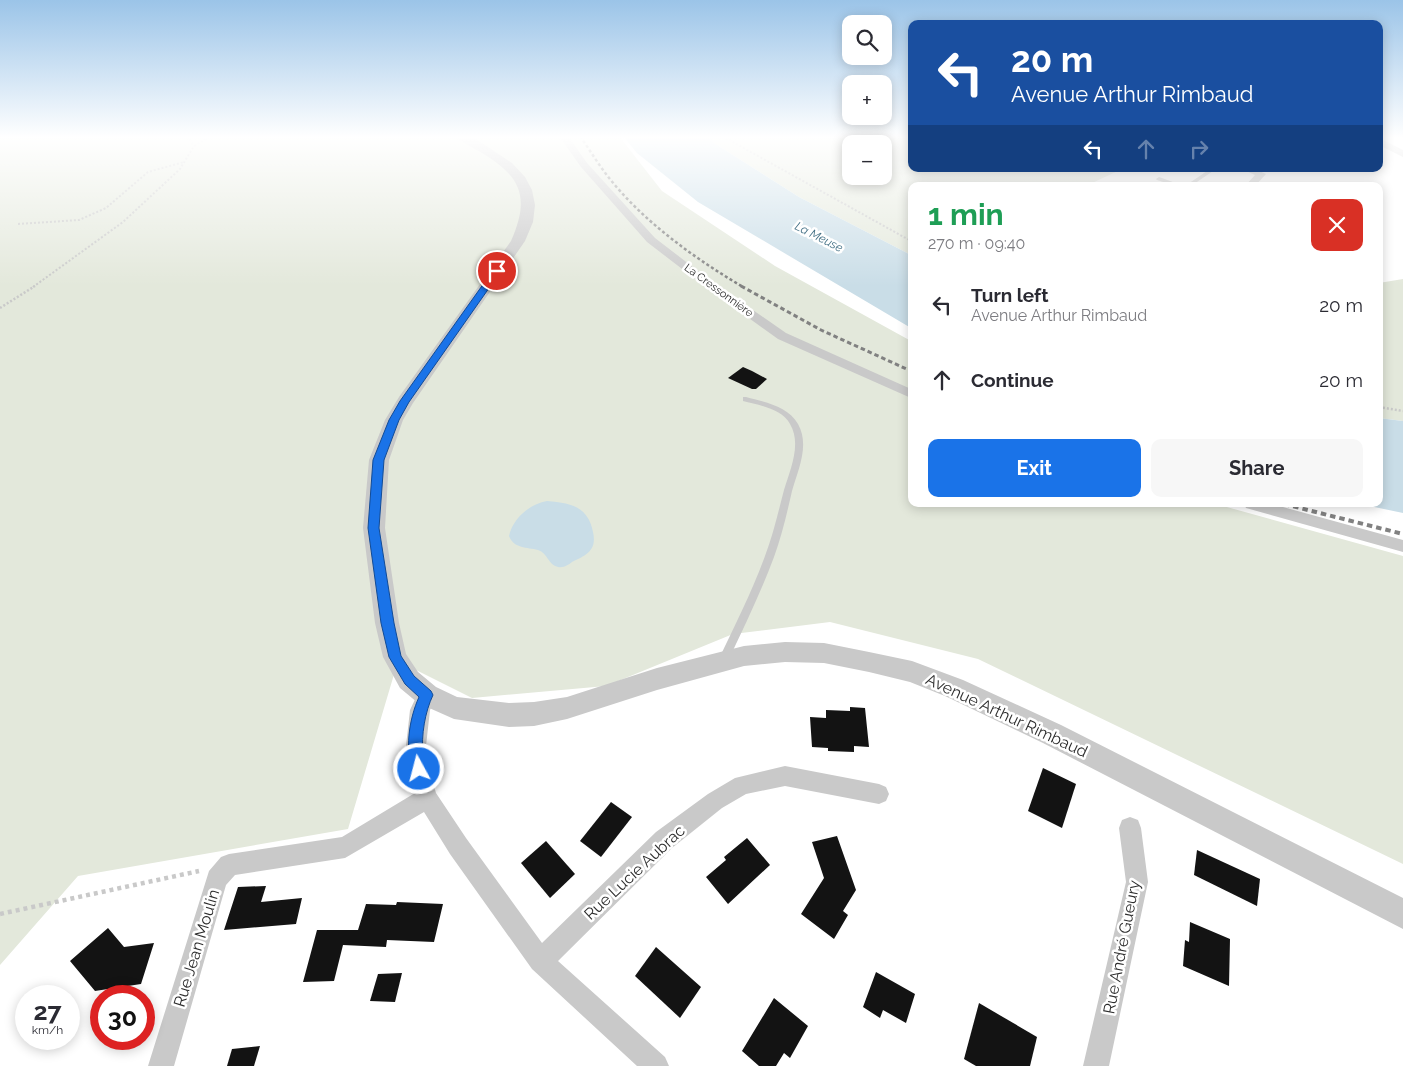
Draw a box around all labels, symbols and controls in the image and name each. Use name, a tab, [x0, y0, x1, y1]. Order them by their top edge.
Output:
map controls	[842, 15, 892, 185]
button: search	[842, 15, 892, 65]
text: 20 m	[1011, 39, 1093, 80]
icon: left	[928, 40, 993, 105]
button: +	[842, 75, 892, 125]
text: Avenue Arthur Rimbaud	[1011, 81, 1253, 107]
button: −	[842, 135, 892, 185]
icon: left	[1079, 135, 1107, 163]
icon: ahead	[1132, 135, 1160, 163]
icon: right	[1185, 135, 1213, 163]
text: 1 min	[928, 197, 1004, 232]
button: close	[1311, 199, 1363, 251]
water label: La Meuse	[793, 219, 846, 255]
text: 270 m · 09:40	[928, 234, 1025, 253]
pin	[476, 250, 518, 292]
icon: arrive	[483, 257, 511, 285]
street label: La Cressonnière	[682, 261, 756, 320]
text: Turn left	[971, 284, 1048, 306]
icon: left	[928, 291, 956, 319]
text: 20 m	[1319, 294, 1363, 316]
text: Avenue Arthur Rimbaud	[971, 306, 1147, 325]
icon: ahead	[928, 366, 956, 394]
text: Continue	[971, 369, 1054, 391]
text: 20 m	[1319, 369, 1363, 391]
button: Exit	[928, 439, 1141, 497]
button: Share	[1151, 439, 1363, 497]
street label: Avenue Arthur Rimbaud	[923, 670, 1091, 761]
position arrow	[392, 742, 444, 794]
street label: Rue Lucie Aubrac	[580, 821, 689, 924]
street label: Rue André Gueury	[1099, 878, 1144, 1016]
street label: Rue Jean Moulin	[170, 887, 223, 1009]
speed limit sign: 30	[90, 985, 155, 1050]
text: 27	[33, 996, 62, 1026]
text: km/h	[32, 1023, 63, 1037]

